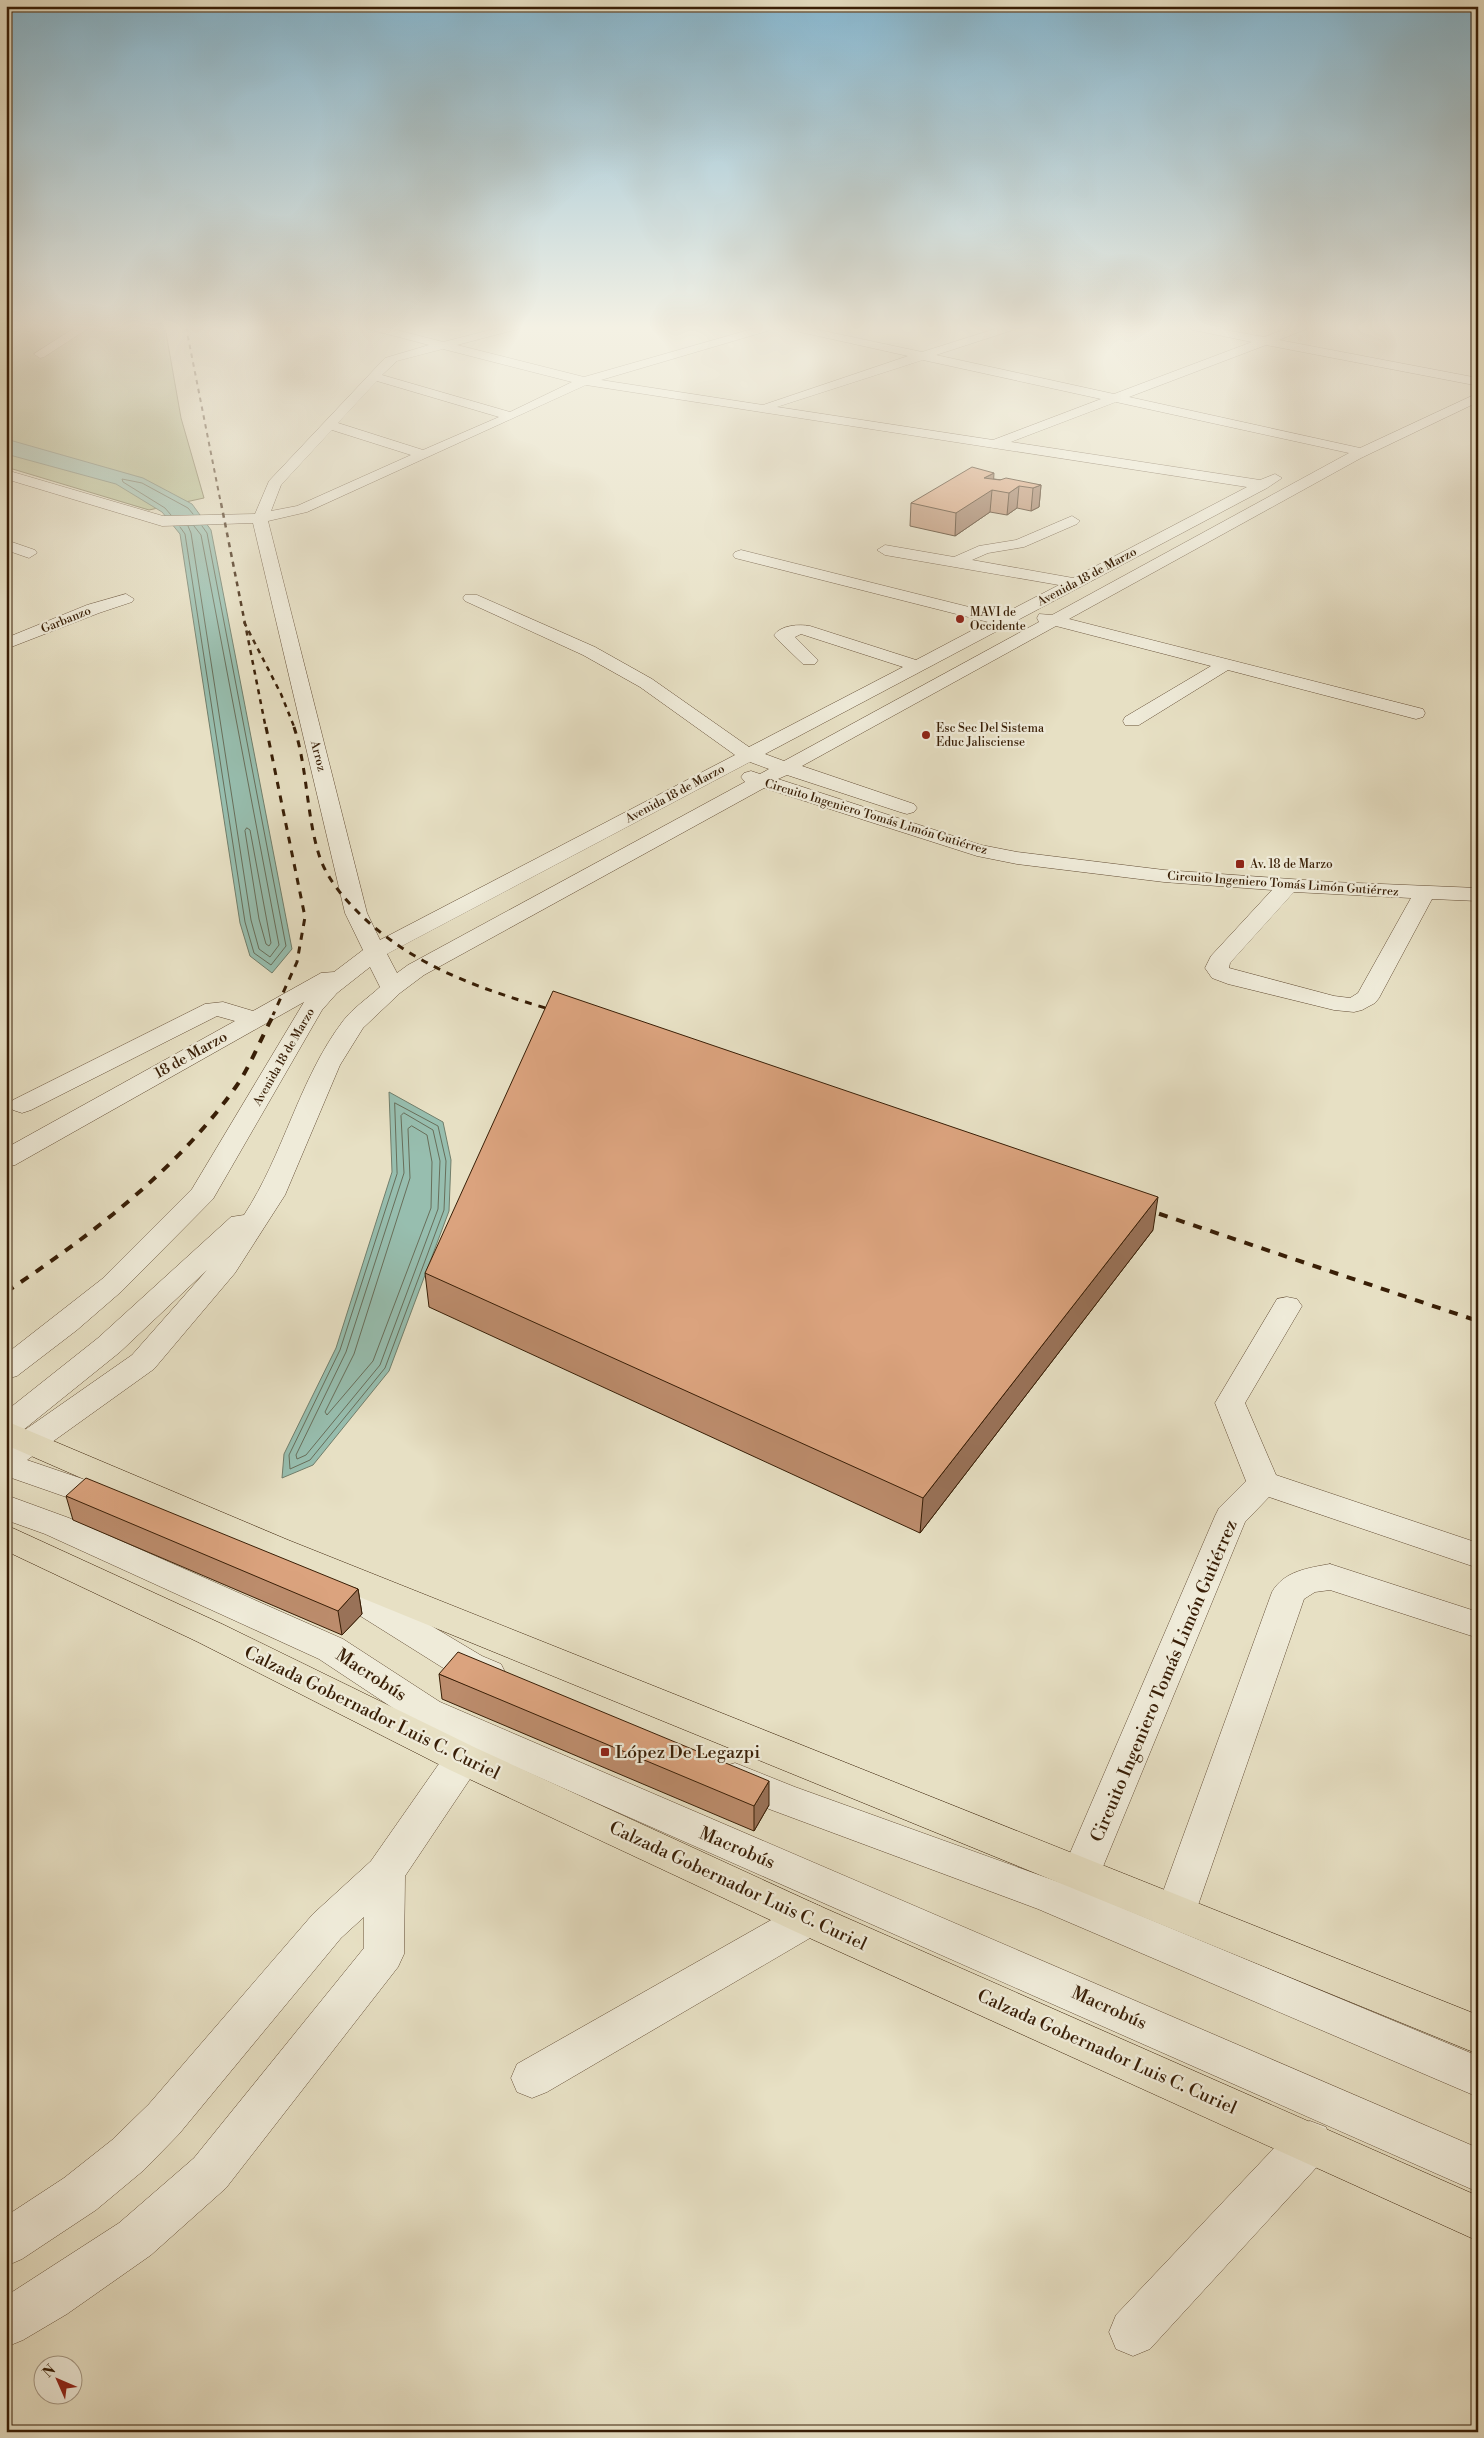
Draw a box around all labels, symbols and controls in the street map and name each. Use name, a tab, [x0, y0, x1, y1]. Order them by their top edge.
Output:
street label: Avenida 18 de Marzo	[1034, 544, 1140, 610]
street label: Garbanzo	[39, 603, 93, 637]
place label: MAVI de Occidente	[970, 605, 1026, 634]
marker: MAVI de Occidente	[954, 613, 966, 625]
place label: Esc Sec Del Sistema Educ Jalisciense	[936, 721, 1045, 750]
marker: Esc Sec Del Sistema Educ Jalisciense	[920, 729, 932, 741]
street label: Arroz	[307, 738, 329, 773]
street label: Avenida 18 de Marzo	[622, 761, 728, 827]
street label: Circuito Ingeniero Tomás Limón Gutiérrez	[763, 776, 989, 858]
place label: Av. 18 de Marzo	[1249, 857, 1333, 872]
marker: Av. 18 de Marzo	[1234, 858, 1246, 870]
street label: Circuito Ingeniero Tomás Limón Gutiérrez	[1167, 868, 1399, 900]
street label: Avenida 18 de Marzo	[249, 1005, 318, 1109]
street label: 18 de Marzo	[151, 1027, 231, 1083]
street label: Circuito Ingeniero Tomás Limón Gutiérrez	[1085, 1516, 1243, 1846]
street label: Calzada Gobernador Luis C. Curiel	[240, 1641, 504, 1785]
street label: Macrobús	[331, 1644, 411, 1707]
place label: López De Legazpi	[615, 1741, 760, 1764]
marker: López De Legazpi	[599, 1746, 611, 1758]
street label: Calzada Gobernador Luis C. Curiel	[605, 1816, 871, 1956]
street label: Macrobús	[696, 1822, 779, 1874]
street label: Macrobús	[1068, 1981, 1150, 2035]
street label: Calzada Gobernador Luis C. Curiel	[974, 1984, 1241, 2120]
north arrow	[32, 2356, 82, 2406]
text: N	[39, 2361, 60, 2382]

